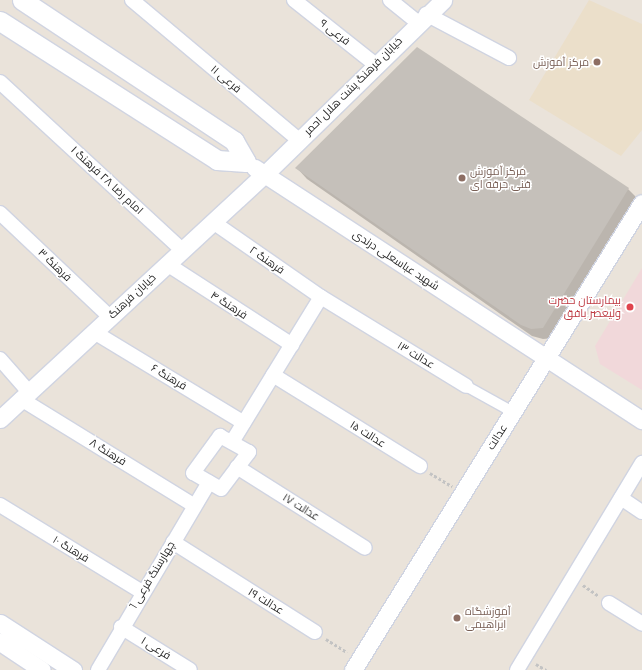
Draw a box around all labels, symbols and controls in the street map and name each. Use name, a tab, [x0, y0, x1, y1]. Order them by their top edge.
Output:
street label: فرعی ۹	[317, 16, 353, 48]
street label: خیابان فرهنگ پشت هلال احمر	[301, 34, 405, 138]
place label: مرکز آموزش	[533, 55, 589, 69]
marker: مرکز آموزش	[592, 57, 602, 67]
street label: فرعی ۱۱	[208, 62, 244, 96]
street label: امام رضا ۲۸ فرهنگ ۱	[68, 143, 146, 217]
place label: مرکز آموزش فنی حرفه ای	[470, 165, 531, 191]
marker: مرکز آموزش فنی حرفه ای	[457, 173, 467, 183]
street label: شهید عباسعلی درندی	[350, 227, 442, 293]
street label: فرهنگ ۲	[247, 243, 287, 277]
street label: فرهنگ ۳	[36, 246, 74, 284]
street label: خیابان فرهنگ	[106, 271, 158, 321]
street label: فرهنگ ۴	[208, 288, 250, 322]
place label: بیمارستان حضرت ولیعصر بافق	[548, 294, 621, 320]
marker: بیمارستان حضرت ولیعصر بافق	[624, 301, 636, 313]
street label: عدالت ۱۳	[395, 339, 437, 371]
street label: فرهنگ ۶	[149, 361, 189, 393]
street label: عدالت ۱۵	[348, 418, 388, 450]
street label: عدالت	[484, 422, 510, 452]
street label: فرهنگ ۸	[87, 436, 129, 468]
street label: عدالت ۱۷	[280, 491, 322, 523]
street label: فرهنگ ۱۰	[50, 533, 92, 565]
street label: چهارسنگ فرعی 1	[127, 539, 177, 611]
street label: عدالت ۱۹	[246, 585, 286, 617]
place label: آموزشگاه ابراهیمی	[465, 605, 511, 631]
marker: آموزشگاه ابراهیمی	[452, 613, 462, 623]
street label: فرعی ۱	[139, 634, 173, 662]

